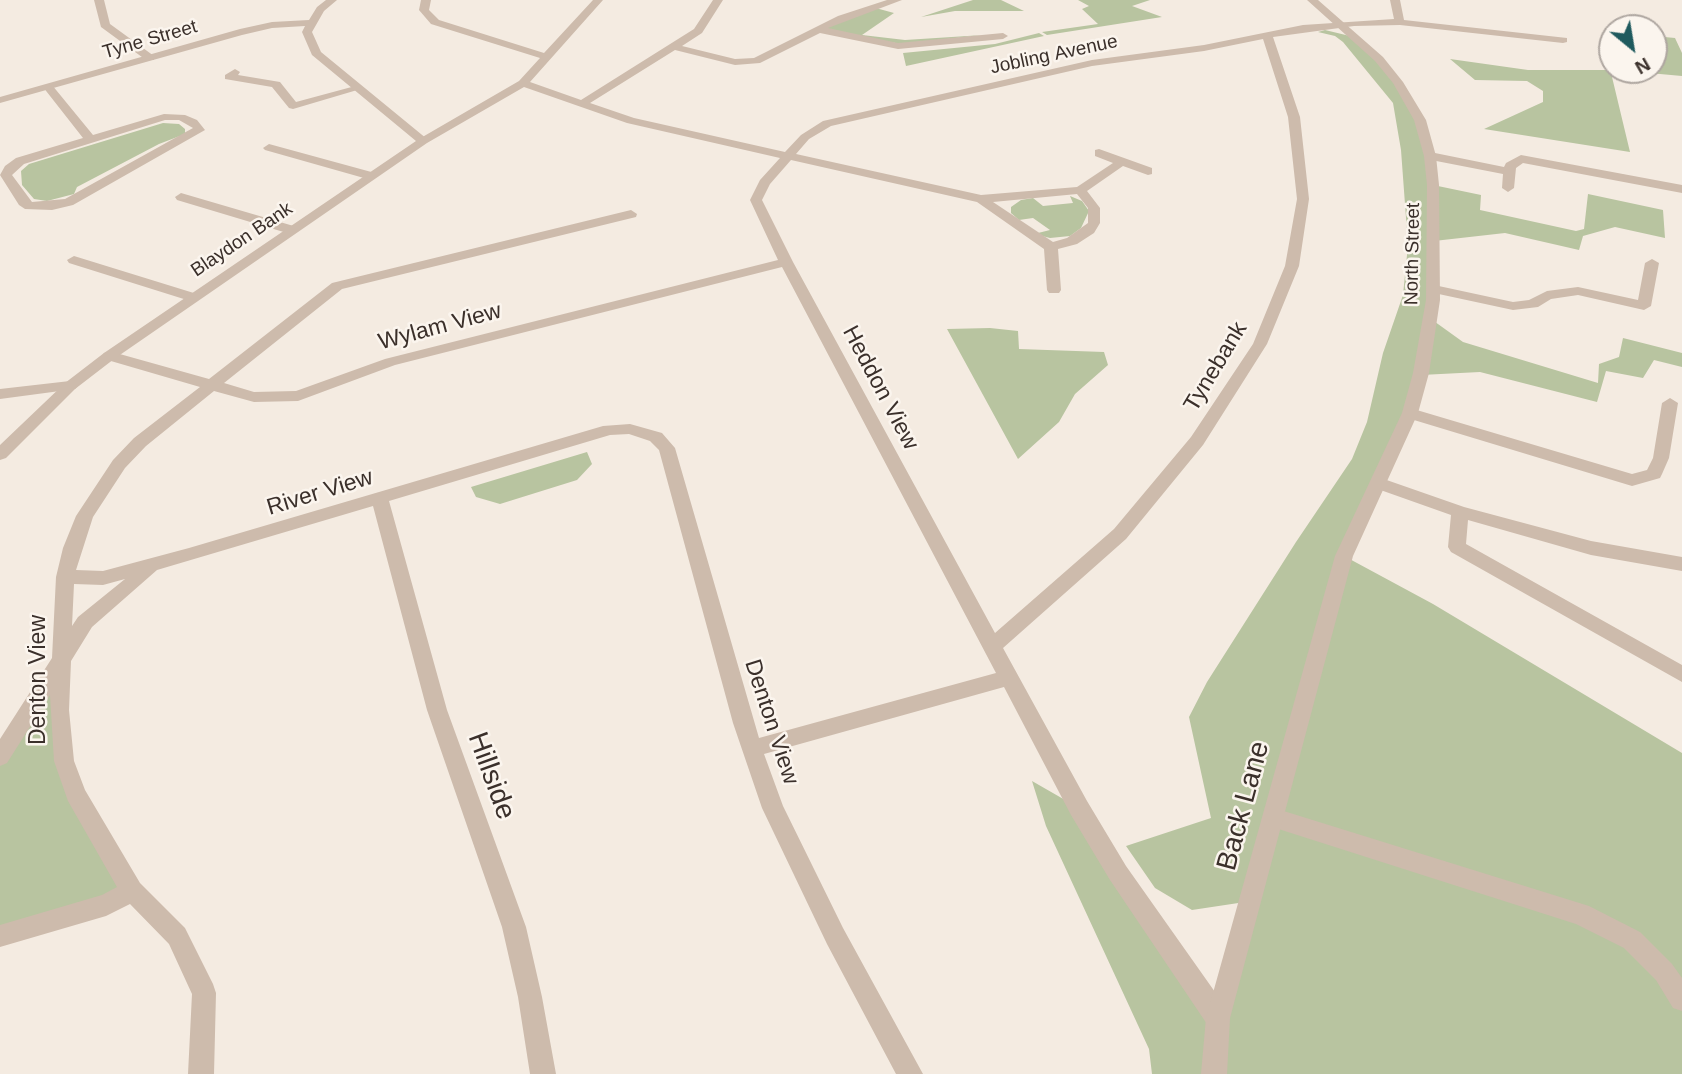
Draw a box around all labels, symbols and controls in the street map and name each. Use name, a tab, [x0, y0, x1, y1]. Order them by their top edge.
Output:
north arrow	[1598, 14, 1668, 84]
street label: Tyne Street	[100, 16, 200, 64]
street label: Jobling Avenue	[988, 30, 1120, 80]
text: N	[1632, 53, 1654, 78]
street label: Blaydon Bank	[187, 198, 297, 282]
street label: North Street	[1401, 203, 1425, 305]
street label: Wylam View	[376, 297, 504, 357]
street label: Tynebank	[1178, 317, 1254, 417]
street label: Heddon View	[836, 321, 924, 455]
street label: River View	[264, 464, 376, 522]
street label: Denton View	[25, 615, 53, 745]
street label: Denton View	[738, 656, 804, 788]
street label: Hillside	[460, 728, 522, 824]
street label: Back Lane	[1211, 738, 1277, 874]

